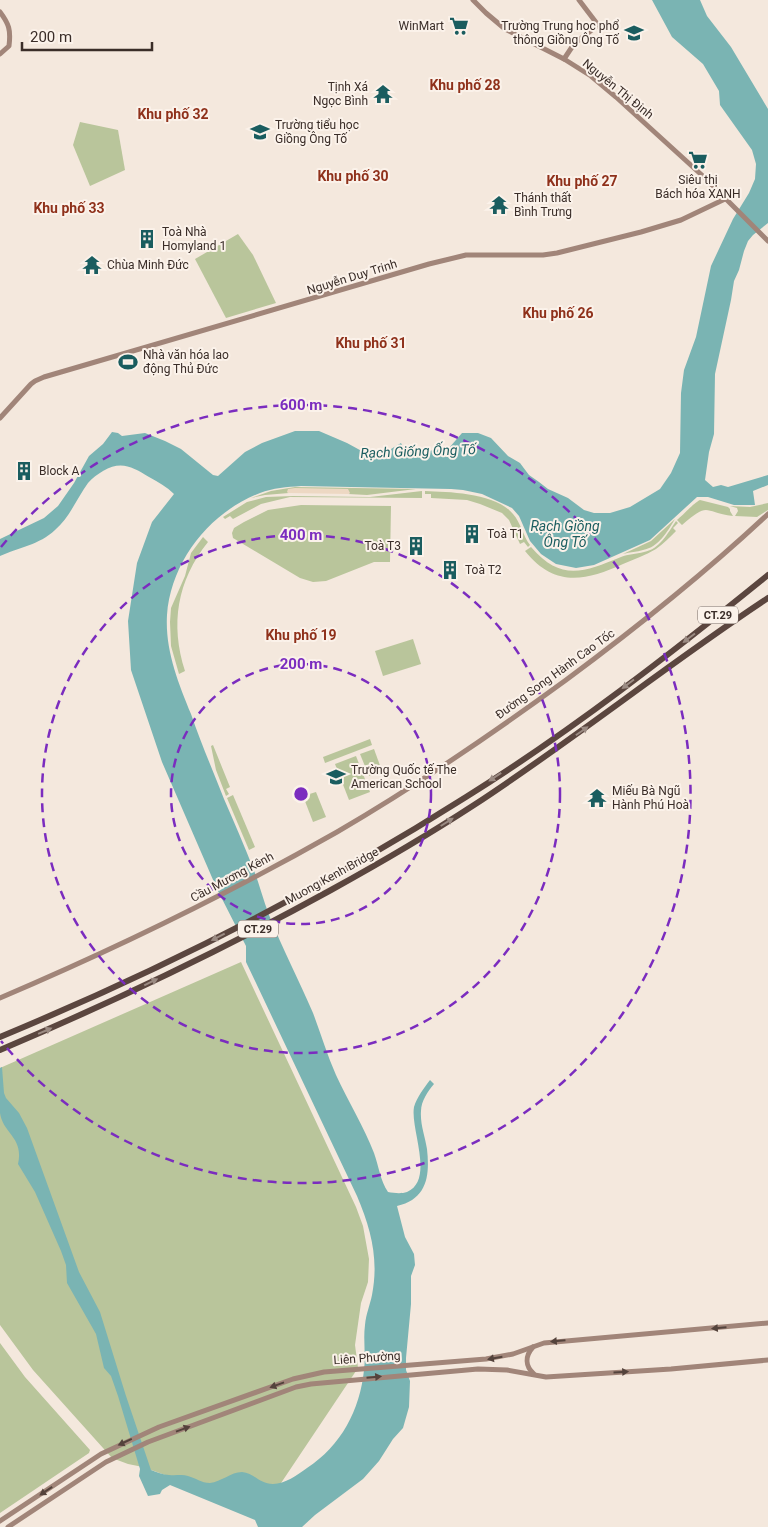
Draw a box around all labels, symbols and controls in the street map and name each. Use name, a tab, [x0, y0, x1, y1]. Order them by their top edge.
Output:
supermarket icon: WinMart	[448, 15, 470, 37]
place label: WinMart	[399, 19, 444, 33]
place label: Trường Trung học phổ thông Giồng Ông Tố	[501, 19, 620, 47]
scale bar	[22, 20, 152, 52]
school or university icon: Trường Trung học phổ thông Giồng Ông Tố	[623, 22, 645, 44]
text: 200 m	[30, 28, 72, 46]
street label: Nguyễn Thị Định	[580, 56, 656, 122]
district label: Khu phố 28	[429, 77, 501, 93]
place label: Tịnh Xá Ngọc Bình	[313, 80, 368, 108]
temple icon: Tịnh Xá Ngọc Bình	[372, 83, 394, 105]
district label: Khu phố 32	[137, 106, 209, 122]
place label: Trường tiểu học Giồng Ông Tố	[275, 118, 359, 146]
school or university icon: Trường tiểu học Giồng Ông Tố	[249, 121, 271, 143]
supermarket icon: Siêu thị Bách hóa XANH	[687, 149, 709, 171]
district label: Khu phố 30	[317, 168, 389, 184]
district label: Khu phố 27	[546, 173, 618, 189]
place label: Siêu thị Bách hóa XANH	[655, 173, 741, 201]
place label: Thánh thất Bình Trưng	[514, 191, 572, 219]
temple icon: Thánh thất Bình Trưng	[488, 194, 510, 216]
district label: Khu phố 33	[33, 200, 105, 216]
place label: Toà Nhà Homyland 1	[162, 225, 226, 253]
building icon: Toà Nhà Homyland 1	[136, 228, 158, 250]
temple icon: Chùa Minh Đức	[81, 254, 103, 276]
street label: Nguyễn Duy Trinh	[305, 257, 399, 297]
place label: Chùa Minh Đức	[107, 258, 189, 272]
district label: Khu phố 26	[522, 305, 594, 321]
district label: Khu phố 31	[335, 335, 407, 351]
place label: Nhà văn hóa lao động Thủ Đức	[143, 348, 229, 376]
sports icon: Nhà văn hóa lao động Thủ Đức	[117, 351, 139, 373]
text: 600 m	[280, 396, 322, 414]
water label: Rạch Giống Ống Tố	[360, 439, 478, 461]
building icon: Block A	[13, 460, 35, 482]
place label: Block A	[39, 464, 80, 478]
water label: Rạch Giồng Ông Tố	[530, 518, 600, 550]
building icon: Toà T1	[461, 523, 483, 545]
text: 400 m	[280, 526, 322, 544]
place label: Toà T1	[487, 527, 524, 541]
building icon: Toà T3	[405, 535, 427, 557]
place label: Toà T3	[364, 539, 401, 553]
building icon: Toà T2	[439, 559, 461, 581]
place label: Toà T2	[465, 563, 502, 577]
road number: CT.29	[698, 606, 738, 624]
street label: Đường Song Hành Cao Tốc	[493, 626, 617, 722]
district label: Khu phố 19	[265, 627, 337, 643]
one-way arrow	[682, 633, 696, 643]
text: 200 m	[280, 655, 322, 673]
one-way arrow	[621, 679, 635, 689]
one-way arrow	[575, 726, 589, 736]
place label: Trường Quốc tế The American School	[351, 763, 457, 791]
school or university icon: Trường Quốc tế The American School	[325, 766, 347, 788]
one-way arrow	[489, 773, 502, 782]
place label: Miếu Bà Ngũ Hành Phú Hoà	[612, 784, 689, 812]
centre of rings	[292, 785, 310, 803]
temple icon: Miếu Bà Ngũ Hành Phú Hoà	[586, 787, 608, 809]
one-way arrow	[441, 817, 454, 826]
street label: Muong Kenh Bridge	[283, 845, 381, 907]
street label: Cầu Mương Kênh	[188, 849, 276, 905]
road number: CT.29	[238, 921, 278, 938]
one-way arrow	[211, 933, 226, 941]
one-way arrow	[144, 978, 158, 986]
one-way arrow	[38, 1026, 52, 1034]
one-way arrow	[711, 1324, 727, 1332]
one-way arrow	[549, 1338, 565, 1346]
street label: Liên Phường	[333, 1349, 401, 1367]
one-way arrow	[486, 1354, 502, 1362]
one-way arrow	[613, 1368, 629, 1376]
one-way arrow	[366, 1373, 382, 1381]
one-way arrow	[269, 1381, 284, 1389]
one-way arrow	[176, 1425, 191, 1433]
one-way arrow	[118, 1439, 132, 1447]
one-way arrow	[39, 1486, 52, 1495]

